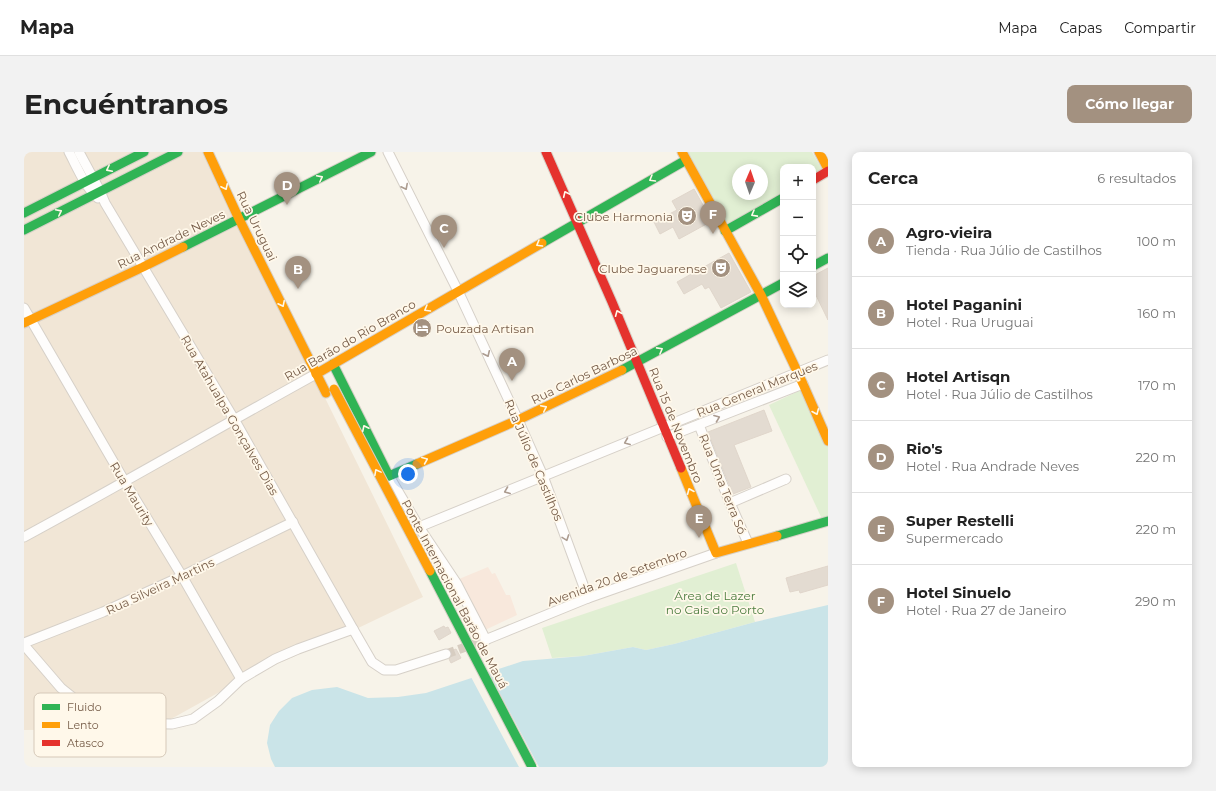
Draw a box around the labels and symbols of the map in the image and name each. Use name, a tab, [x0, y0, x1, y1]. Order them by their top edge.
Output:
north arrow	[732, 164, 768, 200]
one-way arrow	[105, 165, 113, 172]
pin: D	[274, 172, 300, 205]
one-way arrow	[316, 175, 323, 183]
one-way arrow	[649, 175, 656, 182]
one-way arrow	[220, 183, 228, 191]
one-way arrow	[401, 183, 408, 190]
street label: Rua Uruguai	[234, 189, 280, 263]
one-way arrow	[563, 190, 571, 198]
pin: F	[700, 201, 726, 234]
theatre icon: Clube Harmonia	[676, 205, 698, 227]
street label: Rua Andrade Neves	[115, 206, 227, 272]
place label: Clube Harmonia	[574, 209, 673, 224]
one-way arrow	[54, 210, 62, 217]
one-way arrow	[751, 210, 758, 217]
pin: C	[431, 215, 457, 248]
one-way arrow	[536, 239, 543, 246]
pin: B	[285, 256, 311, 289]
theatre icon: Clube Jaguarense	[710, 257, 732, 279]
place label: Clube Jaguarense	[599, 261, 707, 276]
street label: Rua Barão do Rio Branco	[282, 296, 418, 384]
one-way arrow	[277, 300, 284, 308]
one-way arrow	[424, 304, 431, 312]
one-way arrow	[614, 310, 622, 317]
hotel icon: Pouzada Artisan	[411, 317, 433, 339]
place label: Pouzada Artisan	[436, 321, 534, 336]
street label: Rua Atahualpa Gonçalves Dias	[178, 332, 282, 498]
street label: Rua Carlos Barbosa	[528, 343, 640, 407]
pin: A	[499, 348, 525, 381]
one-way arrow	[656, 348, 663, 355]
one-way arrow	[482, 350, 490, 357]
street label: Rua General Marques	[694, 358, 820, 420]
street label: Rua 15 de Novembro	[646, 365, 706, 485]
street label: Rua Júlio de Castilhos	[502, 397, 567, 523]
one-way arrow	[539, 405, 547, 413]
one-way arrow	[811, 409, 819, 416]
one-way arrow	[713, 414, 720, 423]
one-way arrow	[362, 425, 370, 432]
street label: Rua Uma Terra Só	[696, 432, 750, 536]
one-way arrow	[624, 437, 632, 445]
one-way arrow	[420, 457, 428, 465]
street label: Rua Maurity	[107, 459, 157, 529]
your location	[398, 464, 418, 484]
one-way arrow	[375, 469, 382, 476]
one-way arrow	[503, 486, 511, 494]
one-way arrow	[687, 488, 695, 496]
street label: Ponte Internacional Barão de Mauá	[399, 497, 511, 691]
pin: E	[686, 505, 712, 538]
one-way arrow	[561, 534, 570, 541]
street label: Avenida 20 de Setembro	[545, 545, 689, 609]
street label: Rua Silveira Martins	[103, 554, 217, 618]
park label: Área de Lazer no Cais do Porto	[666, 588, 764, 617]
legend	[34, 693, 166, 757]
text: Fluido	[67, 700, 102, 714]
text: Lento	[67, 718, 99, 732]
text: Atasco	[67, 736, 104, 750]

